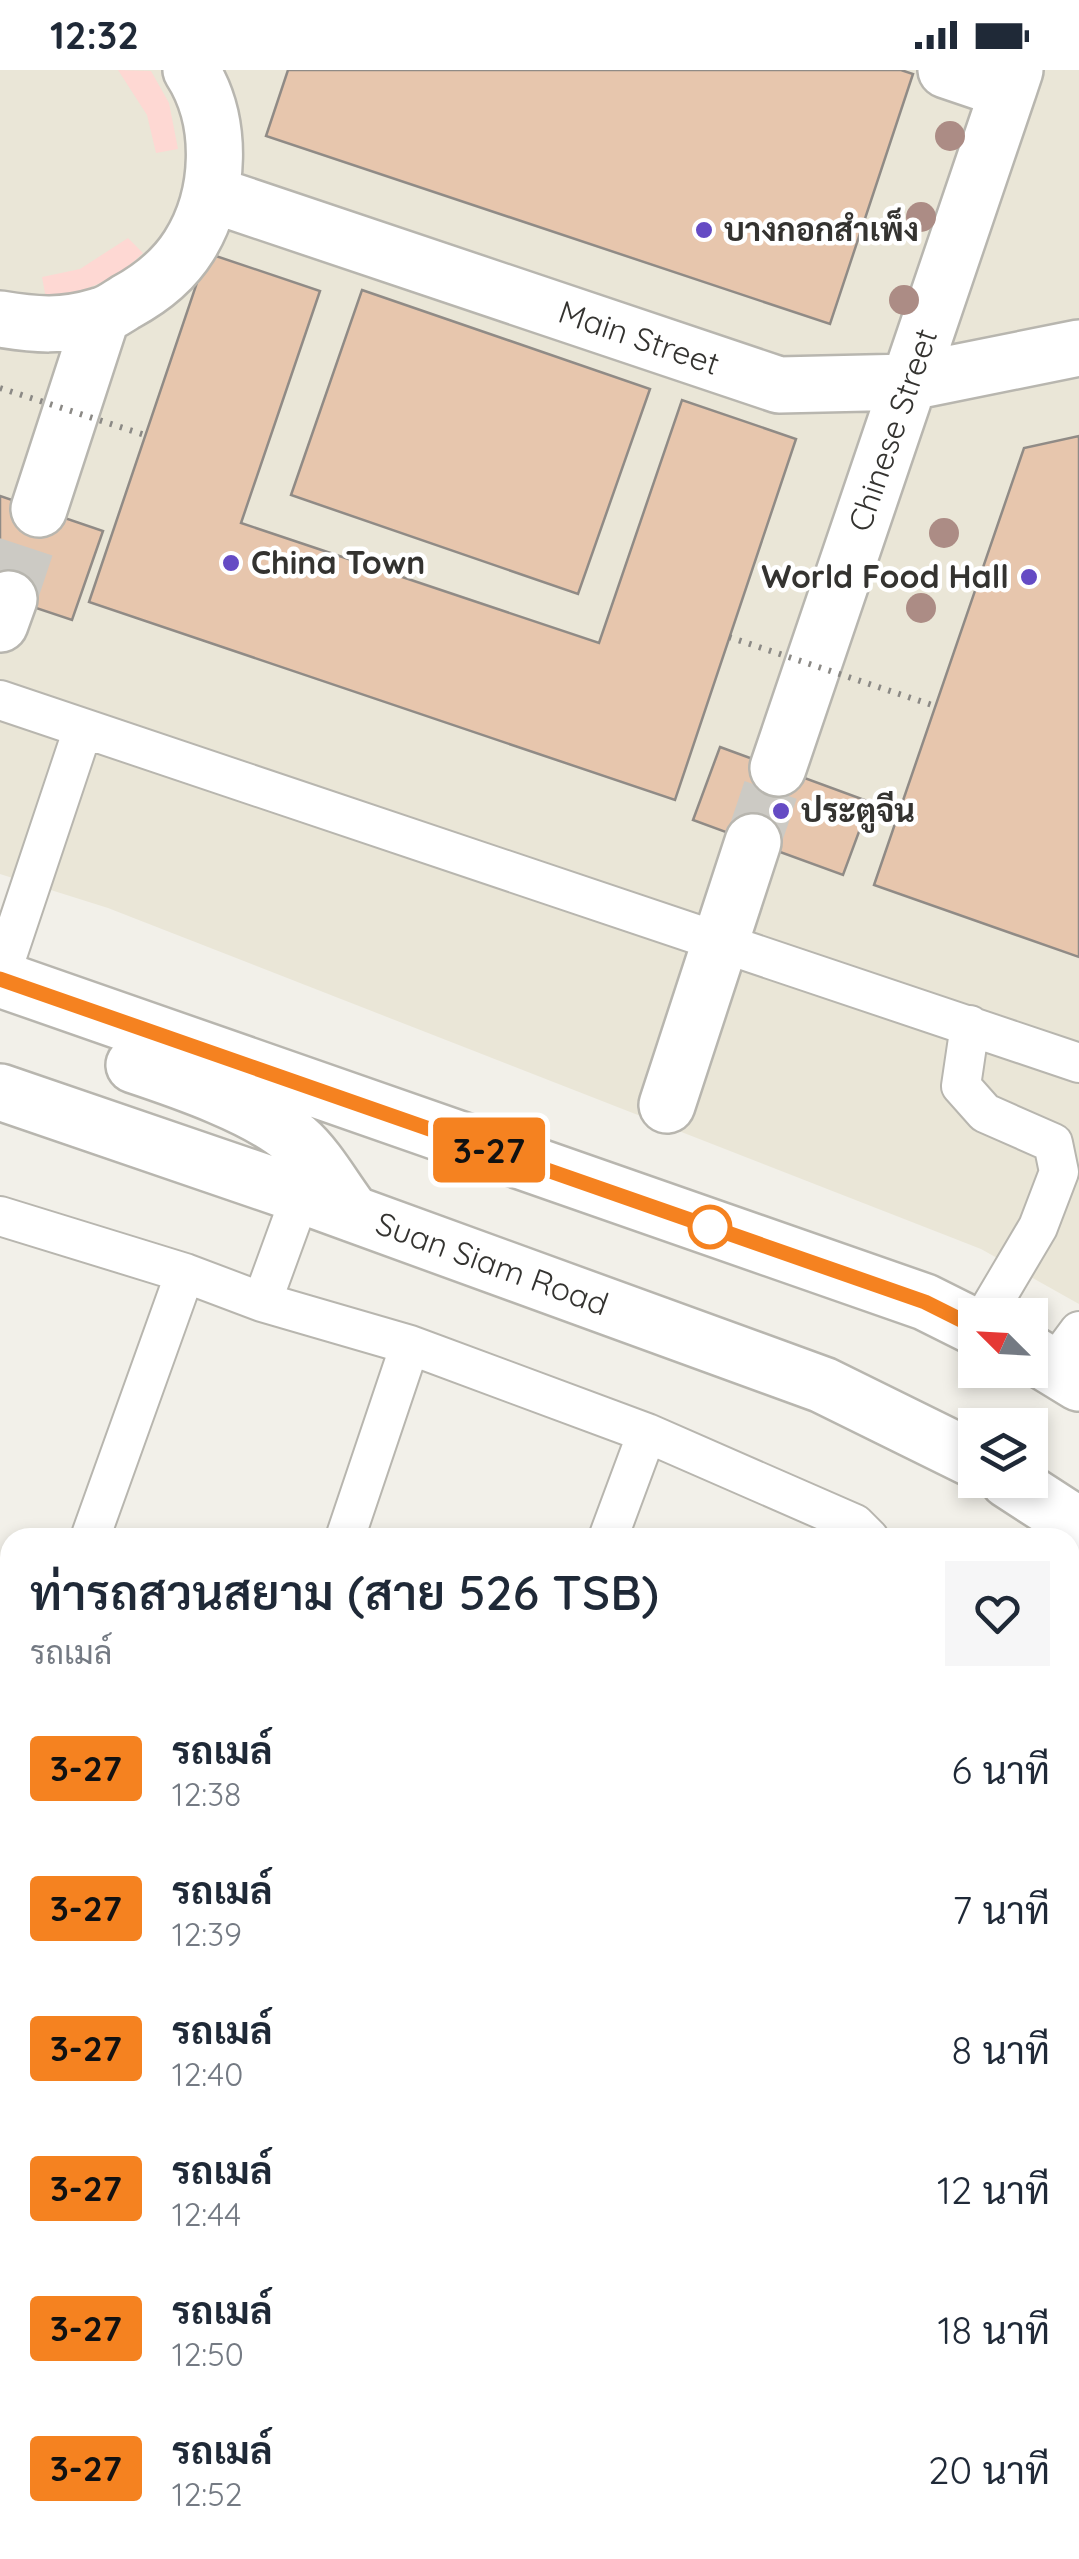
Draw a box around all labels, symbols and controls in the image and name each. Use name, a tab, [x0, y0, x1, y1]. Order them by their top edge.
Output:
text: 12:32	[50, 11, 139, 59]
place label: บางกอกสำเพ็ง	[724, 207, 919, 249]
marker: บางกอกสำเพ็ง	[693, 219, 715, 241]
street label: Main Street	[554, 291, 725, 383]
street label: Chinese Street	[839, 323, 945, 536]
place label: China Town	[251, 542, 425, 582]
marker: China Town	[220, 552, 242, 574]
place label: World Food Hall	[761, 556, 1009, 596]
marker: World Food Hall	[1018, 566, 1040, 588]
place label: ประตูจีน	[801, 790, 915, 833]
marker: ประตูจีน	[770, 800, 792, 822]
line badge: 3-27	[419, 1118, 559, 1182]
text: 3-27	[453, 1128, 525, 1172]
street label: Suan Siam Road	[371, 1202, 614, 1324]
unlabelled marker	[689, 1206, 731, 1248]
north arrow	[958, 1298, 1048, 1388]
map controls	[958, 1298, 1048, 1498]
button: layers	[958, 1408, 1048, 1498]
button: heart	[945, 1561, 1050, 1666]
text: ท่ารถสวนสยาม (สาย 526 TSB)	[30, 1562, 659, 1622]
text: รถเมล์	[30, 1632, 112, 1672]
text: รถเมล์	[172, 1726, 273, 1774]
text: 3-27	[50, 1746, 122, 1790]
text: 6 นาที	[952, 1746, 1050, 1794]
text: 12:38	[172, 1774, 241, 1814]
text: รถเมล์	[172, 1866, 273, 1914]
text: 3-27	[50, 1886, 122, 1930]
text: 7 นาที	[953, 1886, 1050, 1934]
text: 12:39	[172, 1914, 242, 1954]
text: รถเมล์	[172, 2006, 273, 2054]
text: 3-27	[50, 2026, 122, 2070]
text: 8 นาที	[952, 2026, 1050, 2074]
text: 12:40	[172, 2054, 243, 2094]
text: รถเมล์	[172, 2146, 273, 2194]
text: 3-27	[50, 2166, 122, 2210]
text: 12 นาที	[937, 2166, 1050, 2214]
text: 12:44	[172, 2194, 241, 2234]
text: รถเมล์	[172, 2286, 273, 2334]
text: 3-27	[50, 2306, 122, 2350]
text: 18 นาที	[937, 2306, 1050, 2354]
text: 12:50	[172, 2334, 244, 2374]
text: รถเมล์	[172, 2426, 273, 2474]
text: 3-27	[50, 2446, 122, 2490]
text: 20 นาที	[928, 2446, 1050, 2494]
text: 12:52	[172, 2474, 243, 2514]

